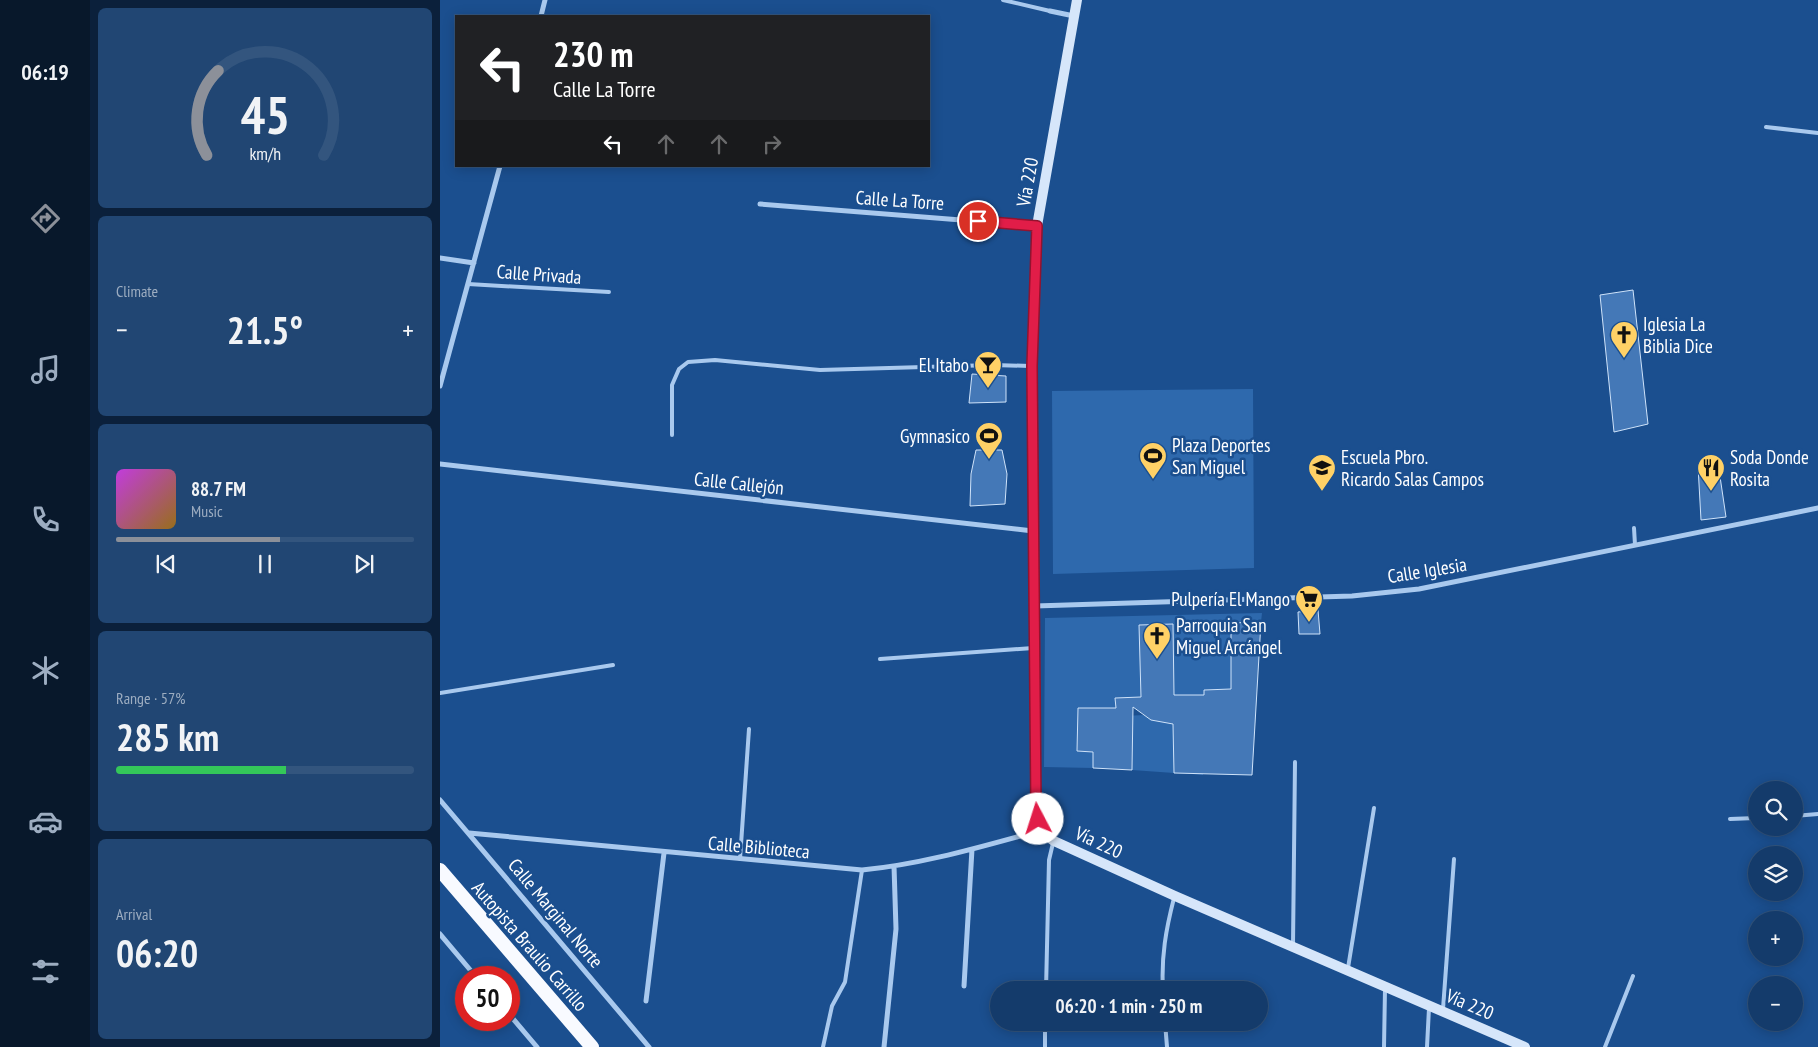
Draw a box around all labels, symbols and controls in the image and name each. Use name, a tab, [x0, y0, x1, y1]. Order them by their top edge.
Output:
text: 230 m	[553, 31, 634, 77]
icon: left	[470, 35, 535, 100]
text: 06:19	[21, 58, 69, 86]
text: Calle La Torre	[553, 75, 656, 103]
text: 45	[240, 81, 290, 148]
icon: left	[599, 130, 627, 158]
icon: ahead	[652, 130, 680, 158]
icon: ahead	[705, 130, 733, 158]
icon: right	[758, 130, 786, 158]
text: km/h	[249, 142, 281, 165]
street label: Vía 220	[1011, 156, 1043, 209]
street label: Calle La Torre	[855, 185, 945, 215]
pin	[957, 200, 999, 242]
icon: directions	[28, 201, 63, 236]
icon: arrive	[964, 207, 992, 235]
street label: Calle Privada	[496, 259, 582, 289]
text: Climate	[116, 281, 158, 301]
text: 21.5°	[227, 305, 303, 354]
text: −	[116, 311, 128, 348]
text: +	[402, 311, 414, 348]
place label: Iglesia La Biblia Dice	[1643, 312, 1713, 358]
church icon: Iglesia La Biblia Dice	[1609, 320, 1639, 359]
bar icon: El Itabo	[973, 350, 1003, 389]
icon: music	[28, 352, 63, 387]
place label: El Itabo	[919, 353, 969, 377]
sports icon: Gymnasico	[974, 421, 1004, 460]
place label: Gymnasico	[900, 424, 970, 448]
place label: Plaza Deportes San Miguel	[1172, 433, 1270, 479]
sports icon: Plaza Deportes San Miguel	[1138, 441, 1168, 480]
place label: Escuela Pbro. Ricardo Salas Campos	[1341, 445, 1484, 491]
place label: Soda Donde Rosita	[1730, 445, 1809, 491]
school or university icon: Escuela Pbro. Ricardo Salas Campos	[1307, 453, 1337, 492]
restaurant icon: Soda Donde Rosita	[1696, 453, 1726, 492]
street label: Calle Callejón	[693, 466, 785, 500]
text: 88.7 FM	[191, 477, 246, 501]
text: Music	[191, 501, 223, 521]
icon: phone	[28, 502, 63, 537]
icon: previous	[152, 550, 180, 578]
icon: pause	[251, 550, 279, 578]
icon: next	[350, 550, 378, 578]
street label: Calle Iglesia	[1386, 552, 1468, 588]
supermarket icon: Pulpería El Mango	[1294, 584, 1324, 623]
place label: Pulpería El Mango	[1171, 587, 1290, 611]
place label: Parroquia San Miguel Arcángel	[1176, 613, 1282, 659]
church icon: Parroquia San Miguel Arcángel	[1142, 621, 1172, 660]
icon: climate	[28, 653, 63, 688]
text: Range · 57%	[116, 688, 185, 708]
text: 285 km	[116, 712, 219, 761]
map controls	[1748, 781, 1803, 1031]
button: search	[1748, 781, 1803, 836]
position arrow	[1011, 792, 1063, 844]
icon: car	[28, 804, 63, 839]
street label: Vía 220	[1071, 820, 1127, 863]
street label: Calle Biblioteca	[707, 831, 811, 863]
button: layers	[1748, 846, 1803, 901]
street label: Calle Marginal Norte	[503, 853, 609, 973]
street label: Autopista Braulio Carrillo	[467, 876, 593, 1016]
text: Arrival	[116, 904, 152, 924]
button: +	[1748, 911, 1803, 966]
text: 06:20	[116, 928, 198, 977]
icon: filters	[28, 954, 63, 989]
speed limit sign: 50	[455, 966, 520, 1031]
button: −	[1748, 976, 1803, 1031]
street label: Vía 220	[1442, 983, 1497, 1025]
text: 06:20 · 1 min · 250 m	[1056, 994, 1202, 1018]

